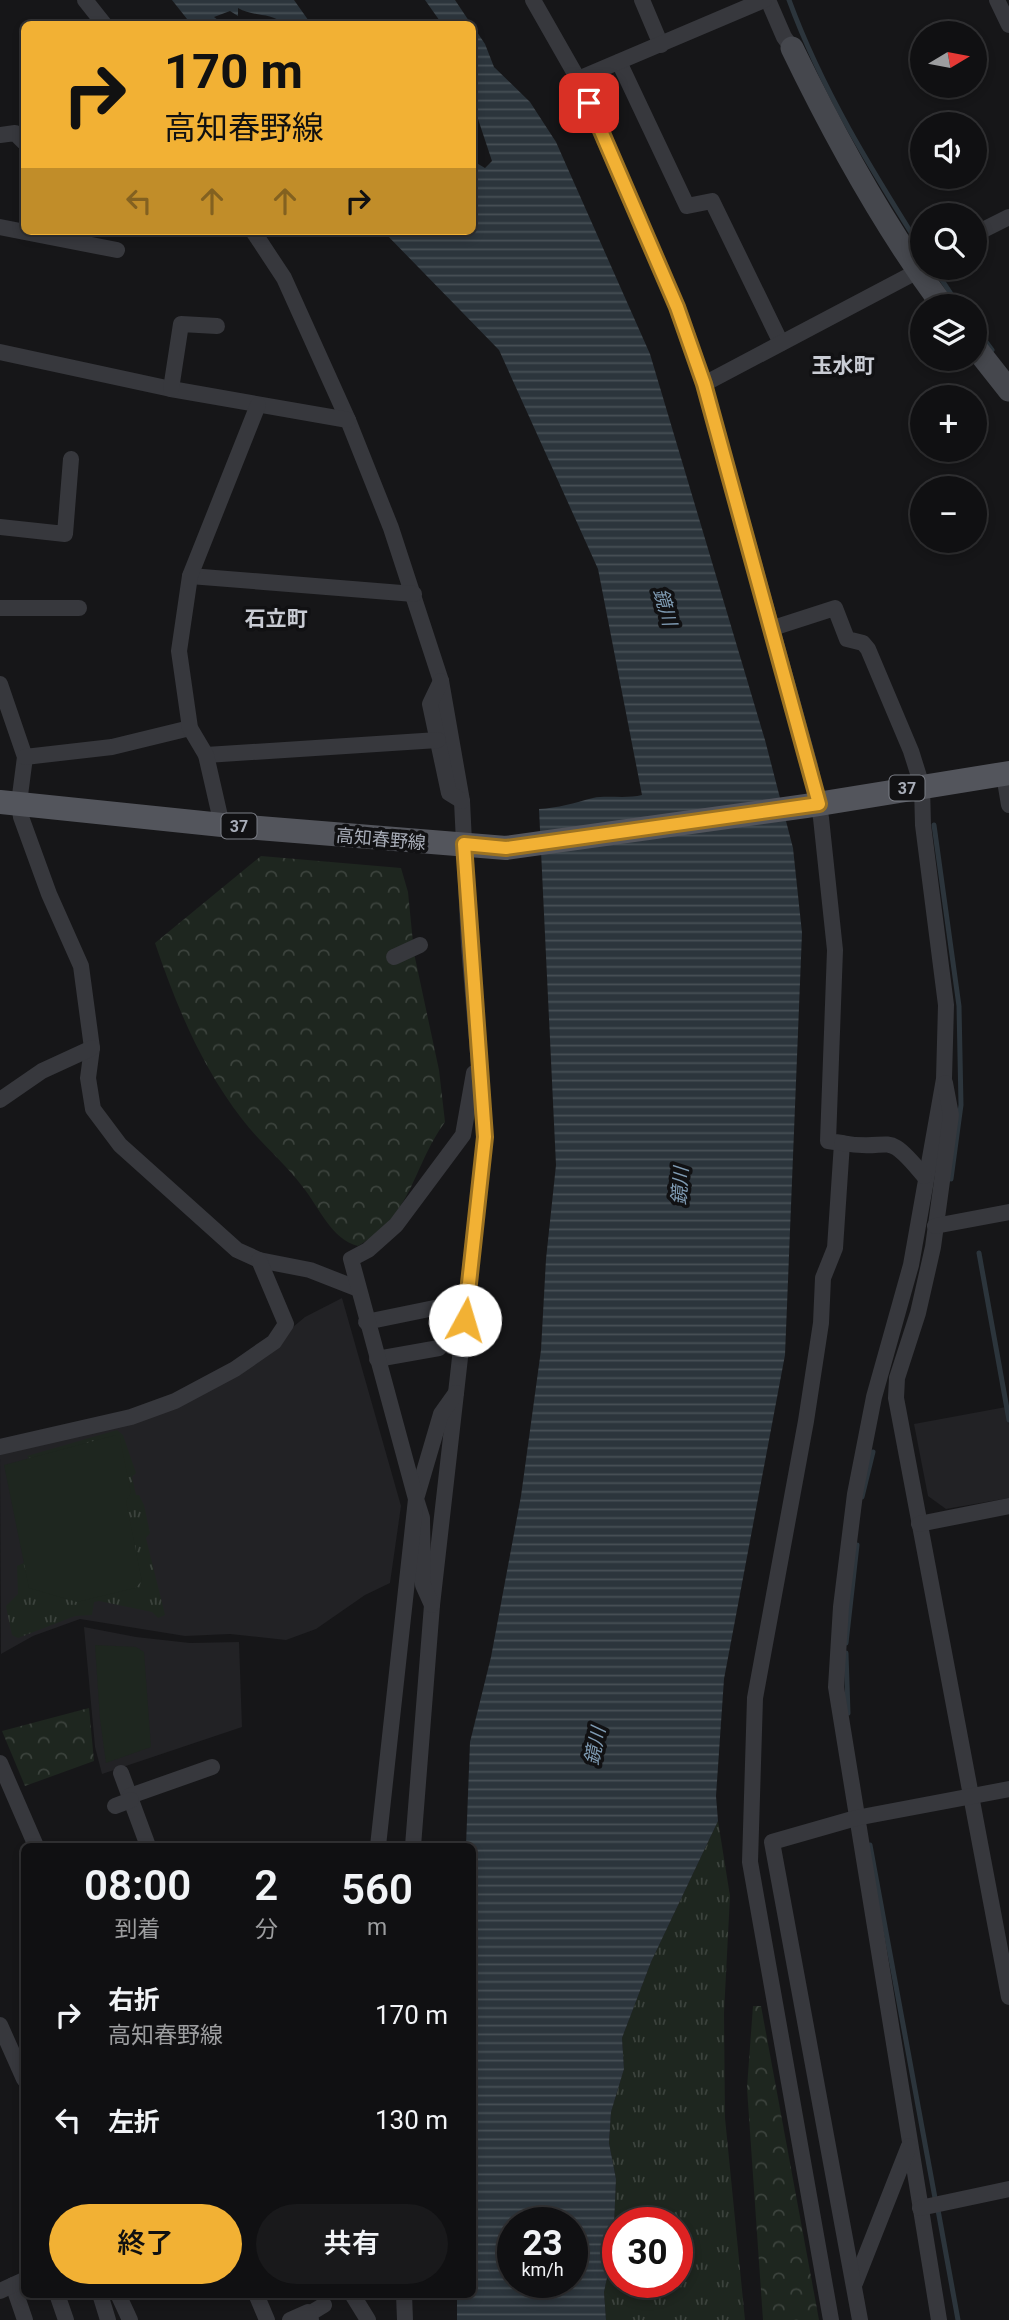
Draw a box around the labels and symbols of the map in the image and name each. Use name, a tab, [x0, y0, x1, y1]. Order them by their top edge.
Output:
north arrow	[910, 21, 987, 98]
pin	[559, 73, 619, 133]
district label: 玉水町	[812, 354, 875, 378]
water label: 鏡川	[649, 586, 682, 630]
district label: 石立町	[245, 607, 308, 631]
road number: 37	[890, 776, 925, 800]
road number: 37	[222, 814, 256, 838]
street label: 高知春野線	[335, 825, 427, 853]
water label: 鏡川	[667, 1164, 693, 1206]
position arrow	[428, 1283, 502, 1357]
water label: 鏡川	[580, 1723, 610, 1767]
speed limit sign: 30	[602, 2207, 693, 2298]

